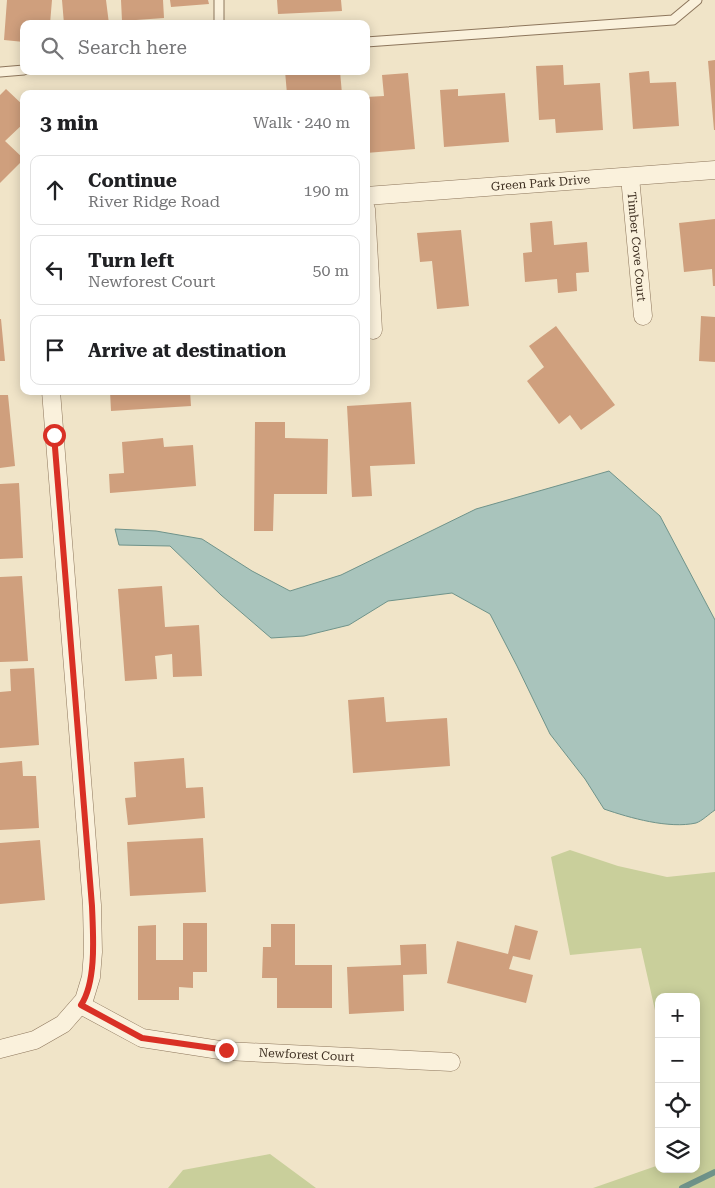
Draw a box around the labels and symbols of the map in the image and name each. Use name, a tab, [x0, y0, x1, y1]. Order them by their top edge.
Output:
street label: Green Park Drive	[491, 172, 591, 194]
street label: Timber Cove Court	[624, 191, 649, 303]
route start	[43, 424, 66, 447]
route end	[215, 1039, 238, 1062]
street label: Newforest Court	[258, 1046, 355, 1064]

